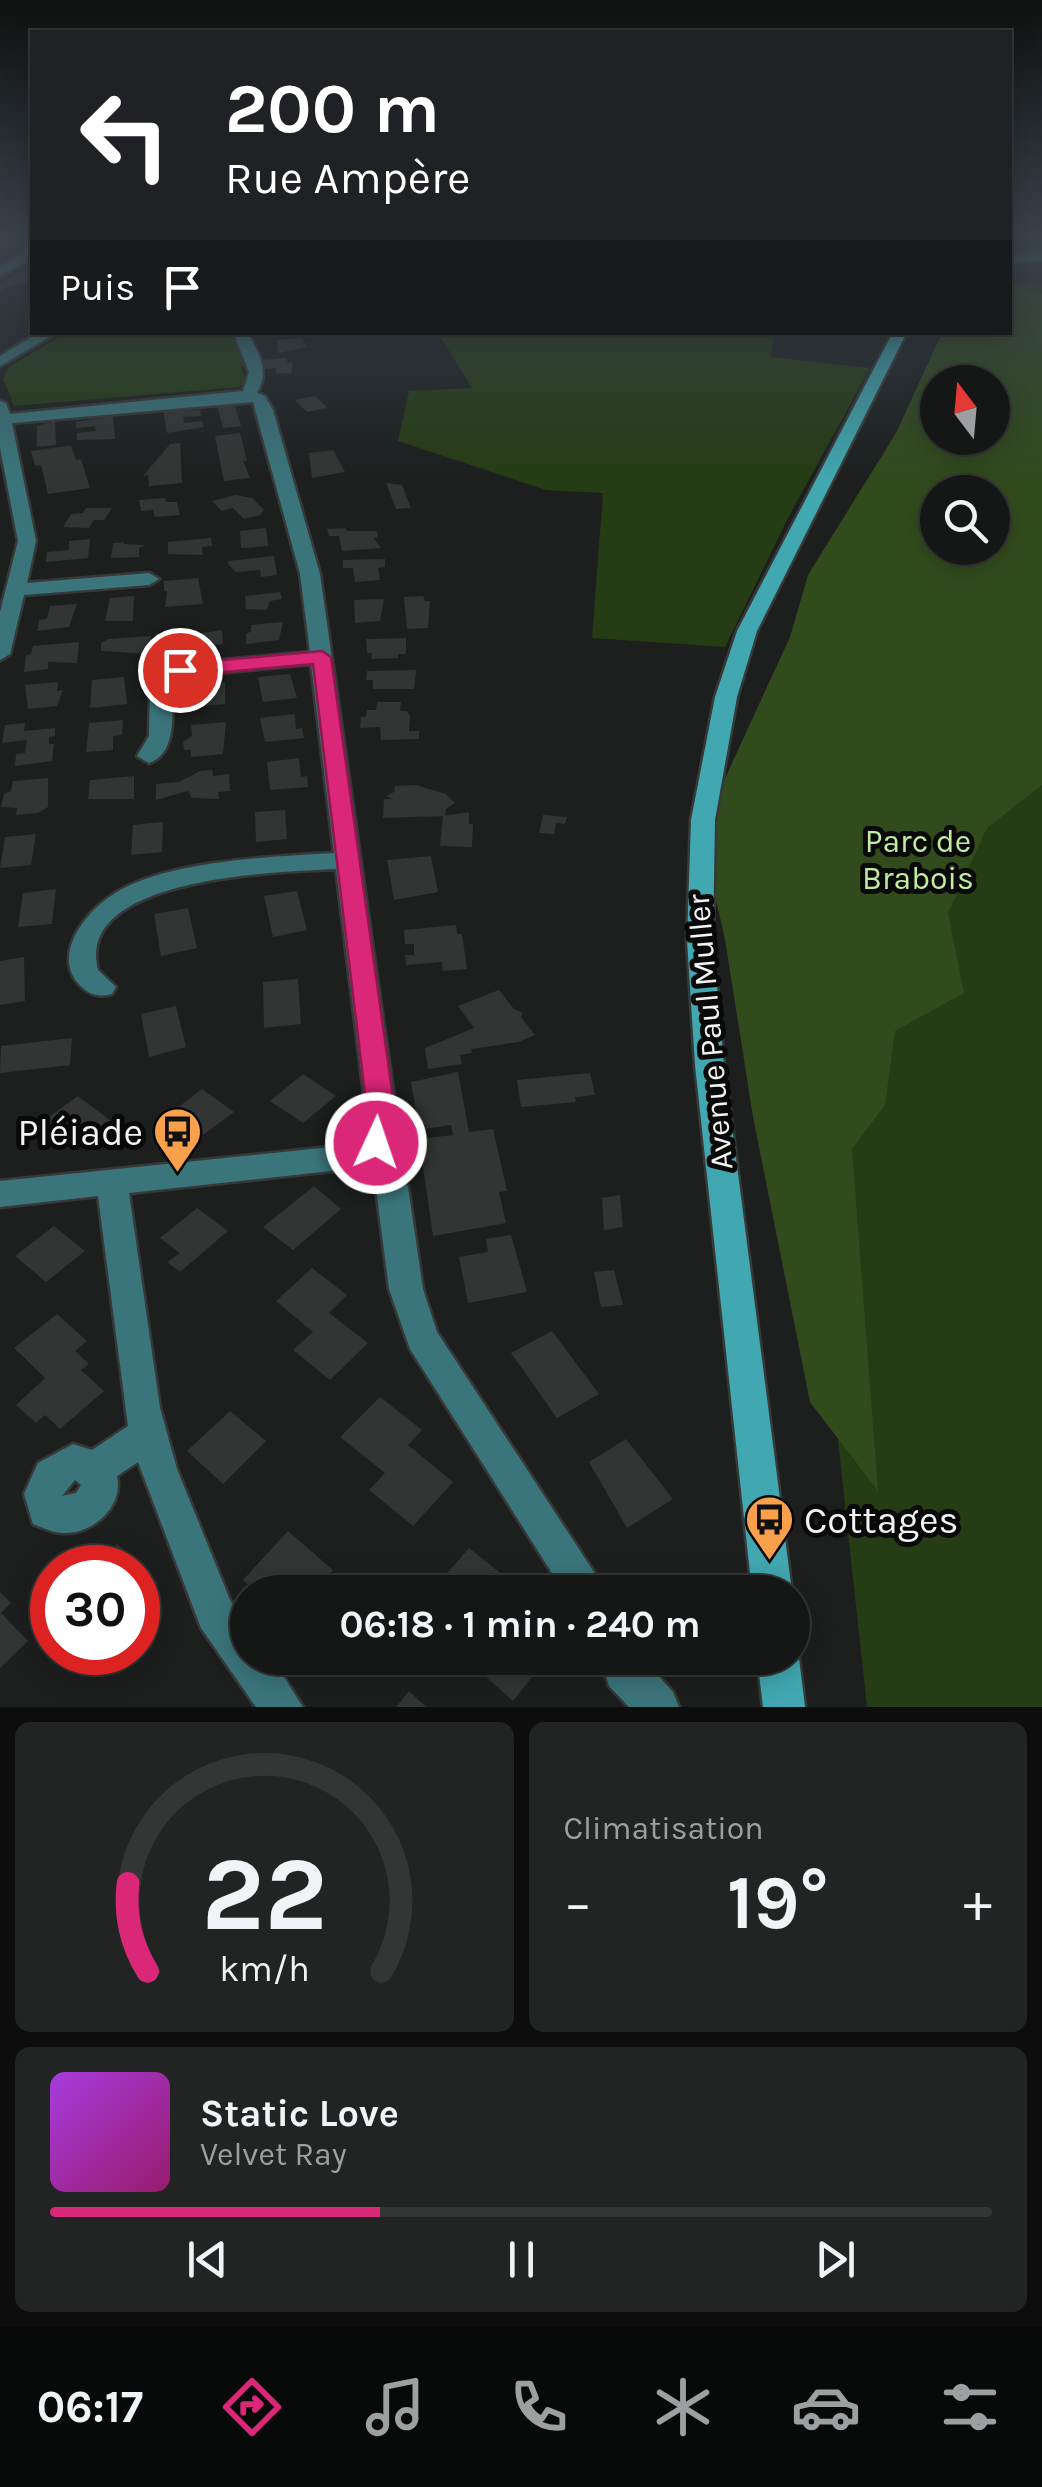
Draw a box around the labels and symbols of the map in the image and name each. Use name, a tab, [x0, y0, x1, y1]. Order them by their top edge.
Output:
north arrow	[920, 365, 1010, 455]
pin	[138, 628, 223, 713]
park label: Parc de Brabois	[862, 823, 974, 897]
street label: Avenue Paul Muller	[679, 892, 740, 1171]
position arrow	[324, 1091, 428, 1195]
bus stop icon: Pléiade	[152, 1106, 204, 1174]
place label: Pléiade	[18, 1110, 143, 1155]
bus stop icon: Cottages	[743, 1494, 795, 1562]
place label: Cottages	[804, 1498, 959, 1543]
speed limit sign: 30	[30, 1545, 160, 1675]

